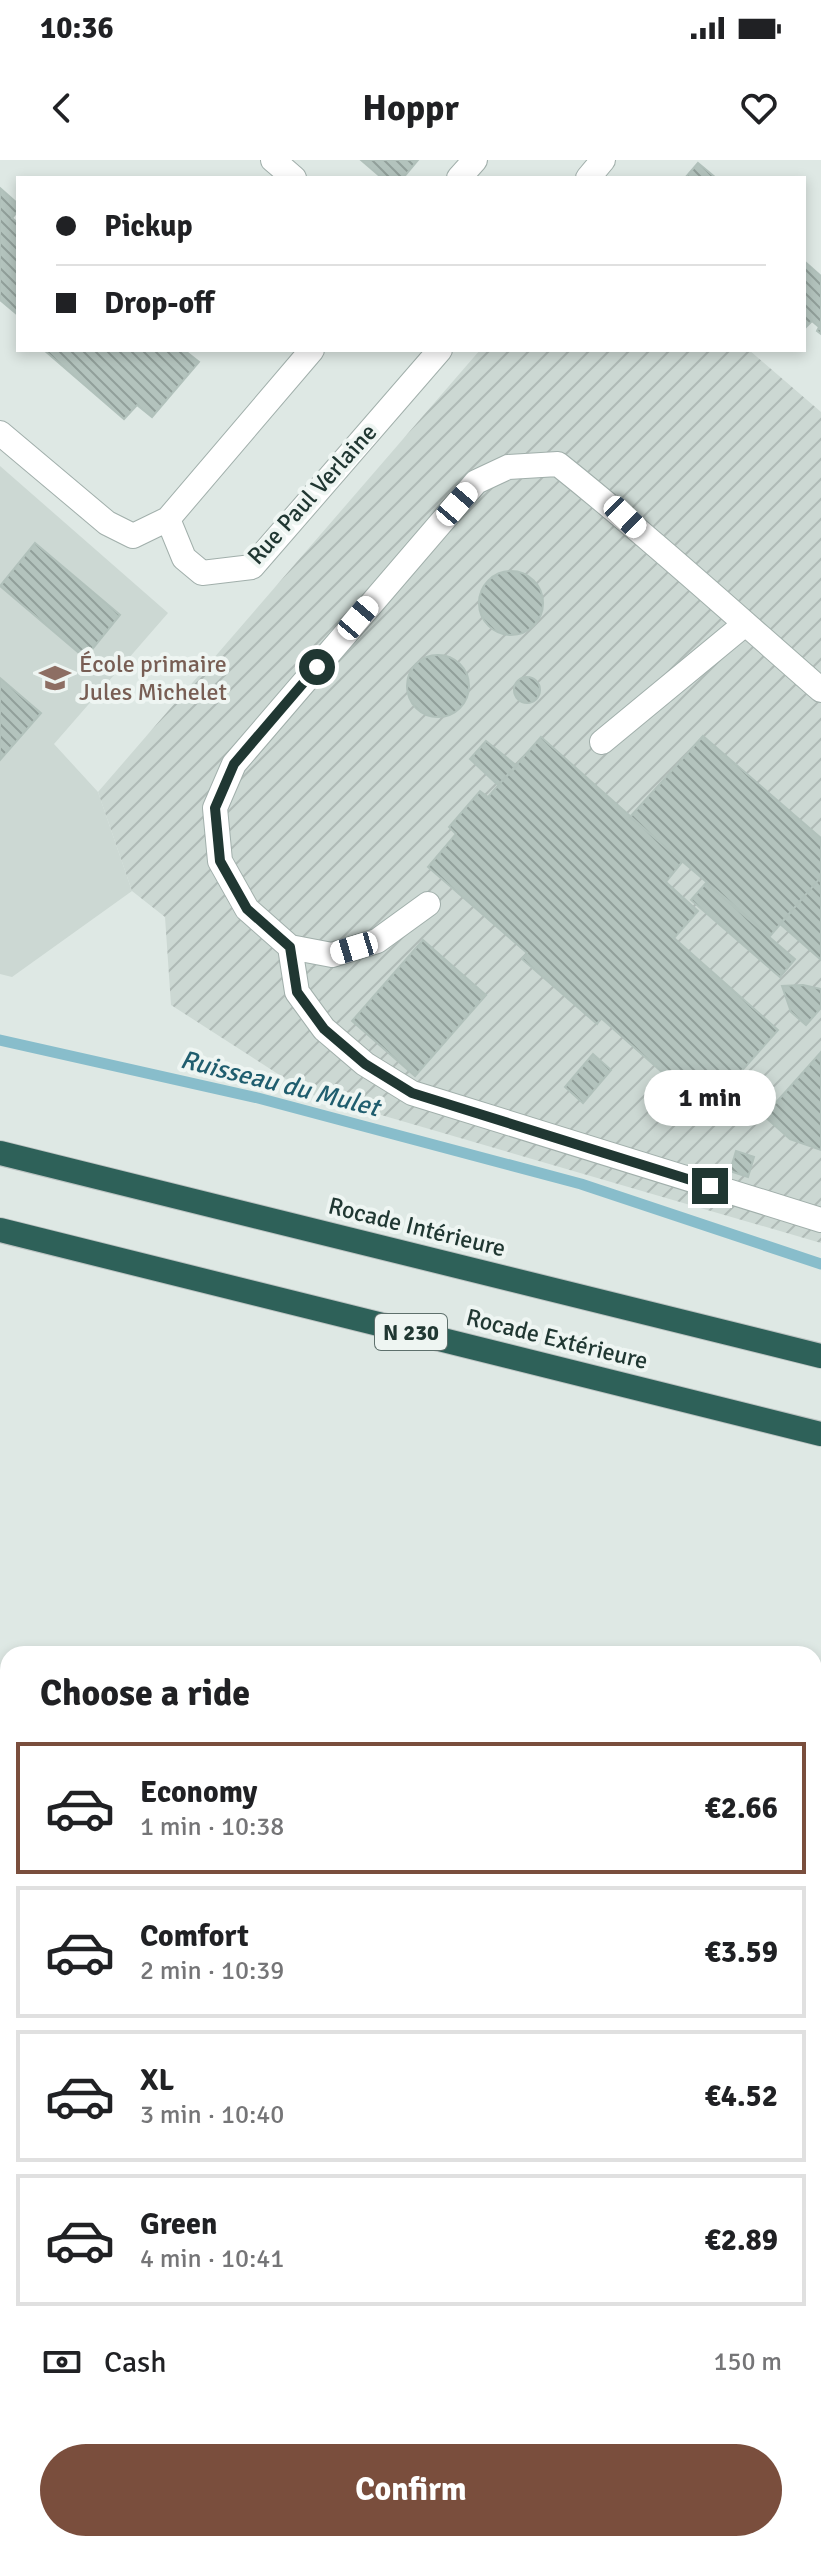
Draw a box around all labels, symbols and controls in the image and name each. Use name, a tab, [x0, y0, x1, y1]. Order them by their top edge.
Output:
text: 10:36	[40, 10, 114, 47]
icon: back	[40, 86, 84, 130]
text: Hoppr	[362, 86, 459, 131]
icon: heart	[737, 86, 781, 130]
text: Pickup	[104, 208, 193, 245]
text: Drop-off	[104, 285, 214, 322]
street label: Rue Paul Verlaine	[241, 417, 383, 571]
car	[432, 478, 482, 530]
car	[599, 492, 651, 542]
car	[333, 592, 383, 644]
place label: École primaire Jules Michelet	[79, 649, 227, 707]
route start	[299, 649, 335, 685]
school or university icon: École primaire Jules Michelet	[38, 661, 72, 695]
car	[328, 930, 380, 966]
water label: Ruisseau du Mulet	[177, 1044, 385, 1125]
callout: 1 min	[644, 1070, 776, 1126]
text: 1 min	[679, 1082, 741, 1114]
route end	[692, 1168, 728, 1204]
street label: Rocade Intérieure	[325, 1190, 509, 1264]
street label: Rocade Extérieure	[463, 1302, 651, 1376]
road number: N 230	[375, 1314, 447, 1350]
text: Choose a ride	[40, 1671, 250, 1716]
icon: car	[44, 1772, 116, 1844]
text: Economy	[140, 1774, 257, 1811]
text: €2.66	[705, 1790, 778, 1827]
text: 1 min · 10:38	[140, 1811, 284, 1843]
icon: car	[44, 1916, 116, 1988]
text: Comfort	[140, 1918, 249, 1955]
text: €3.59	[705, 1934, 778, 1971]
text: 2 min · 10:39	[140, 1955, 284, 1987]
icon: car	[44, 2060, 116, 2132]
text: XL	[140, 2062, 174, 2099]
text: €4.52	[705, 2078, 778, 2115]
text: 3 min · 10:40	[140, 2099, 284, 2131]
icon: car	[44, 2204, 116, 2276]
text: Green	[140, 2206, 217, 2243]
text: €2.89	[705, 2222, 778, 2259]
text: 4 min · 10:41	[140, 2243, 284, 2275]
icon: cash	[40, 2340, 84, 2384]
text: Cash	[104, 2344, 167, 2381]
text: 150 m	[713, 2346, 782, 2378]
button: Confirm	[40, 2444, 782, 2536]

